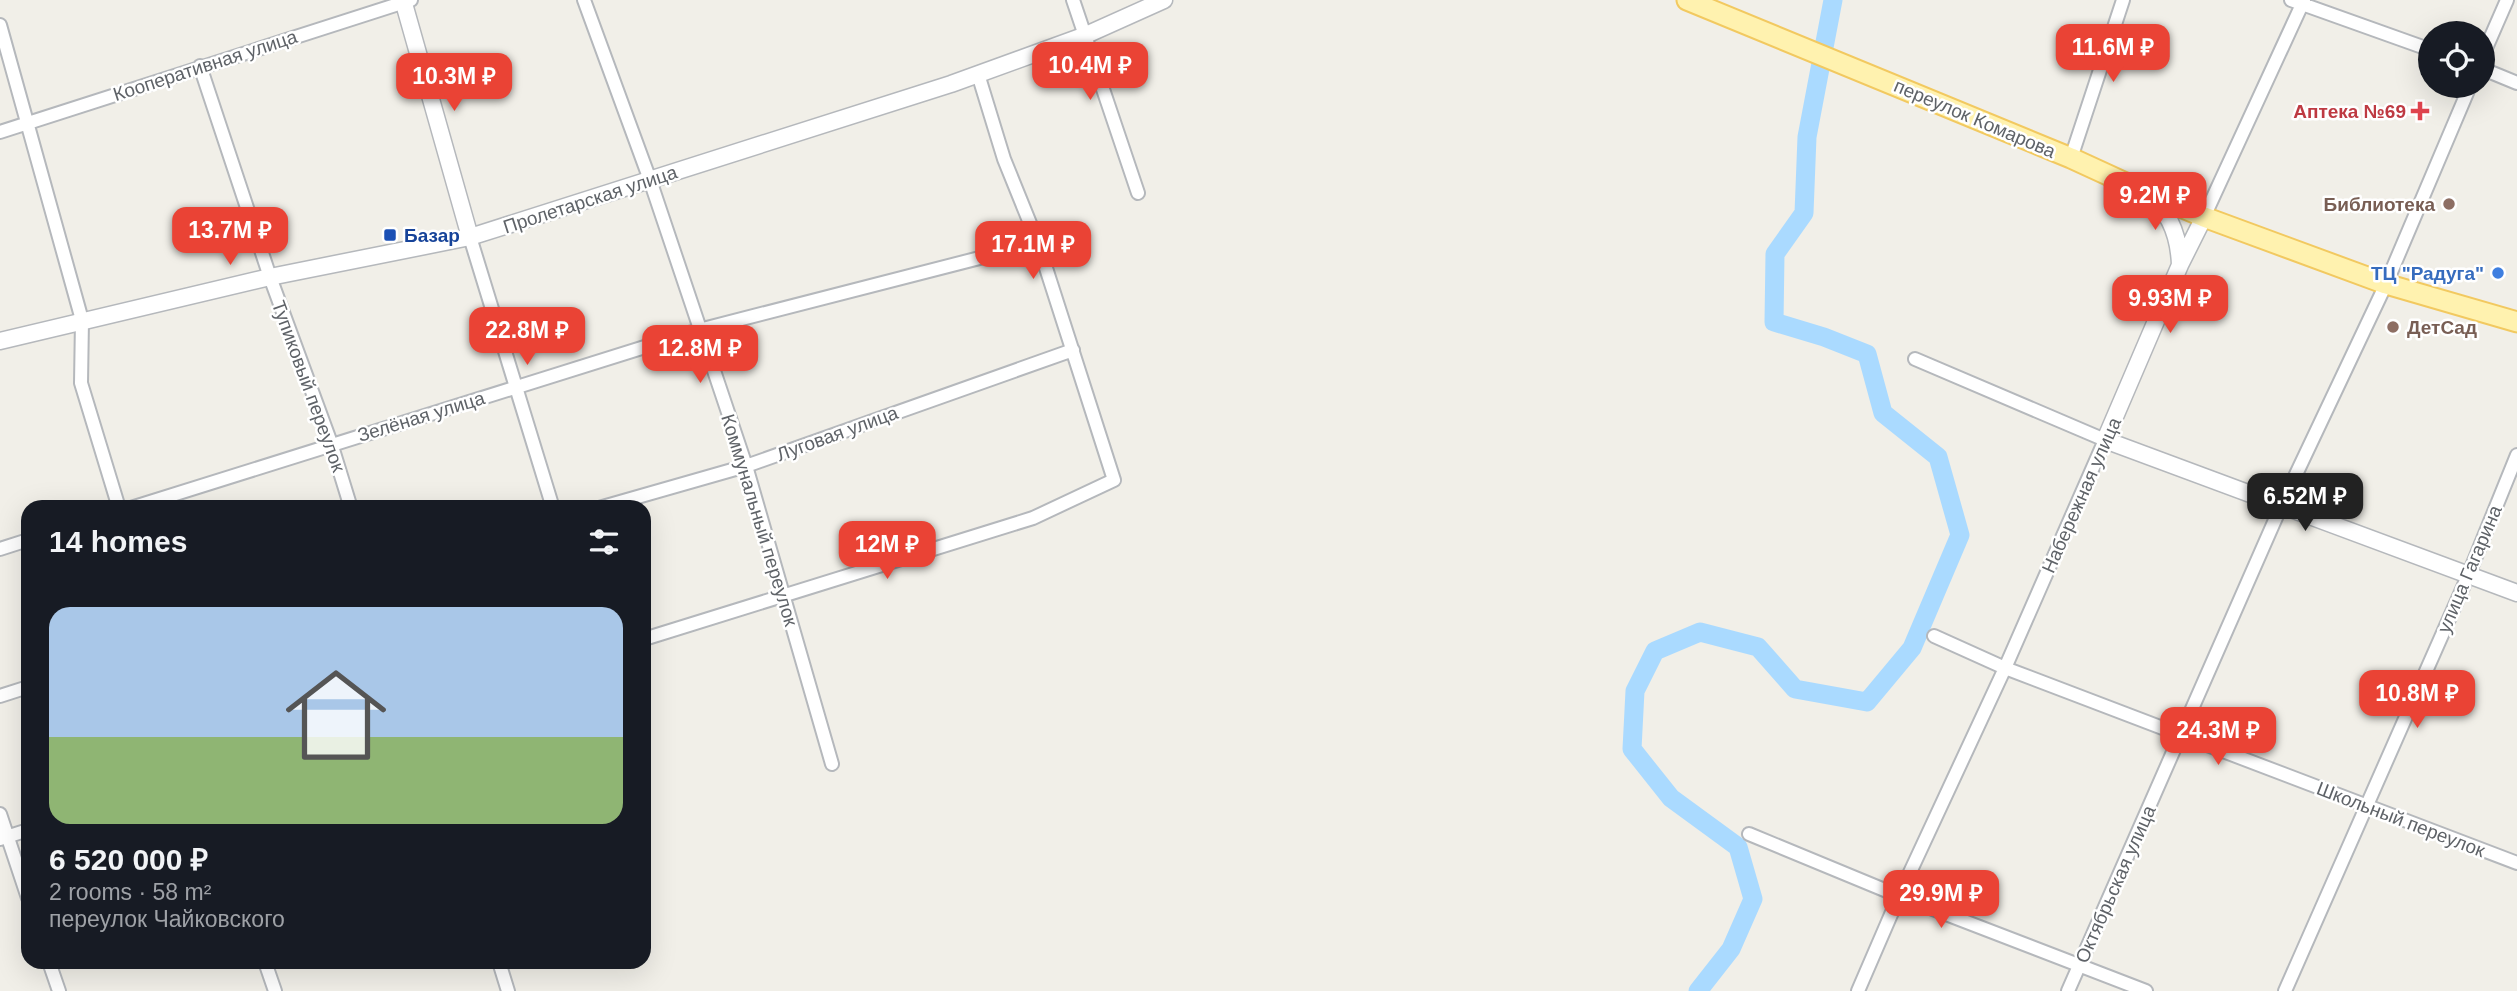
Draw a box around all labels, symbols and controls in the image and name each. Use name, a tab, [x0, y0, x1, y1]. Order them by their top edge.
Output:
map controls	[2418, 21, 2495, 98]
button: locate	[2418, 21, 2495, 98]
pin: 11.6M ₽	[2048, 24, 2178, 84]
street label: Кооперативная улица	[111, 26, 300, 105]
text: 11.6M ₽	[2072, 34, 2154, 60]
pin: 10.4M ₽	[1025, 42, 1155, 102]
text: 10.4M ₽	[1048, 52, 1132, 78]
pin: 10.3M ₽	[389, 54, 519, 113]
text: 10.3M ₽	[412, 63, 496, 89]
street label: переулок Комарова	[1891, 75, 2059, 162]
place label: Аптека №69	[2293, 101, 2406, 122]
marker: Аптека №69	[2412, 103, 2428, 119]
street label: Пролетарская улица	[501, 161, 680, 238]
pin: 9.2M ₽	[2098, 173, 2212, 232]
text: 9.2M ₽	[2120, 182, 2190, 208]
place label: Библиотека	[2324, 194, 2435, 215]
marker: Библиотека	[2441, 196, 2457, 212]
pin: 13.7M ₽	[165, 208, 295, 267]
text: 13.7M ₽	[188, 217, 272, 243]
pin: 17.1M ₽	[968, 222, 1098, 281]
place label: Базар	[404, 225, 460, 246]
marker: Базар	[382, 227, 398, 243]
text: 17.1M ₽	[991, 231, 1075, 257]
place label: ТЦ "Радуга"	[2371, 263, 2484, 284]
marker: ТЦ "Радуга"	[2490, 265, 2506, 281]
pin: 9.93M ₽	[2105, 276, 2235, 335]
text: 9.93M ₽	[2128, 285, 2212, 311]
street label: Тупиковый переулок	[268, 298, 350, 475]
pin: 22.8M ₽	[462, 308, 592, 367]
text: 22.8M ₽	[485, 317, 569, 343]
place label: ДетСад	[2407, 317, 2477, 338]
marker: ДетСад	[2385, 319, 2401, 335]
pin: 12.8M ₽	[635, 326, 765, 385]
text: 12.8M ₽	[658, 335, 742, 361]
street label: Зелёная улица	[355, 387, 488, 446]
street label: Луговая улица	[774, 402, 901, 465]
street label: Коммунальный переулок	[717, 412, 802, 629]
street label: Набережная улица	[2038, 414, 2125, 576]
pin: 6.52M ₽	[2240, 474, 2370, 533]
text: 6.52M ₽	[2263, 483, 2347, 509]
street label: улица Гагарина	[2433, 502, 2506, 636]
pin: 12M ₽	[838, 522, 936, 581]
icon: filters	[585, 523, 623, 561]
text: 14 homes	[49, 525, 187, 558]
text: 12M ₽	[855, 531, 919, 557]
icon: home	[273, 652, 399, 778]
pin: 10.8M ₽	[2352, 670, 2482, 730]
text: 10.8M ₽	[2375, 680, 2459, 706]
pin: 24.3M ₽	[2153, 708, 2283, 767]
text: 24.3M ₽	[2176, 717, 2260, 743]
street label: Школьный переулок	[2314, 778, 2488, 861]
street label: Октябрьская улица	[2071, 802, 2160, 966]
text: 6 520 000 ₽	[49, 843, 208, 876]
pin: 29.9M ₽	[1876, 870, 2006, 930]
text: 2 rooms · 58 m²	[49, 879, 211, 905]
text: 29.9M ₽	[1899, 880, 1983, 906]
text: переулок Чайковского	[49, 906, 285, 932]

